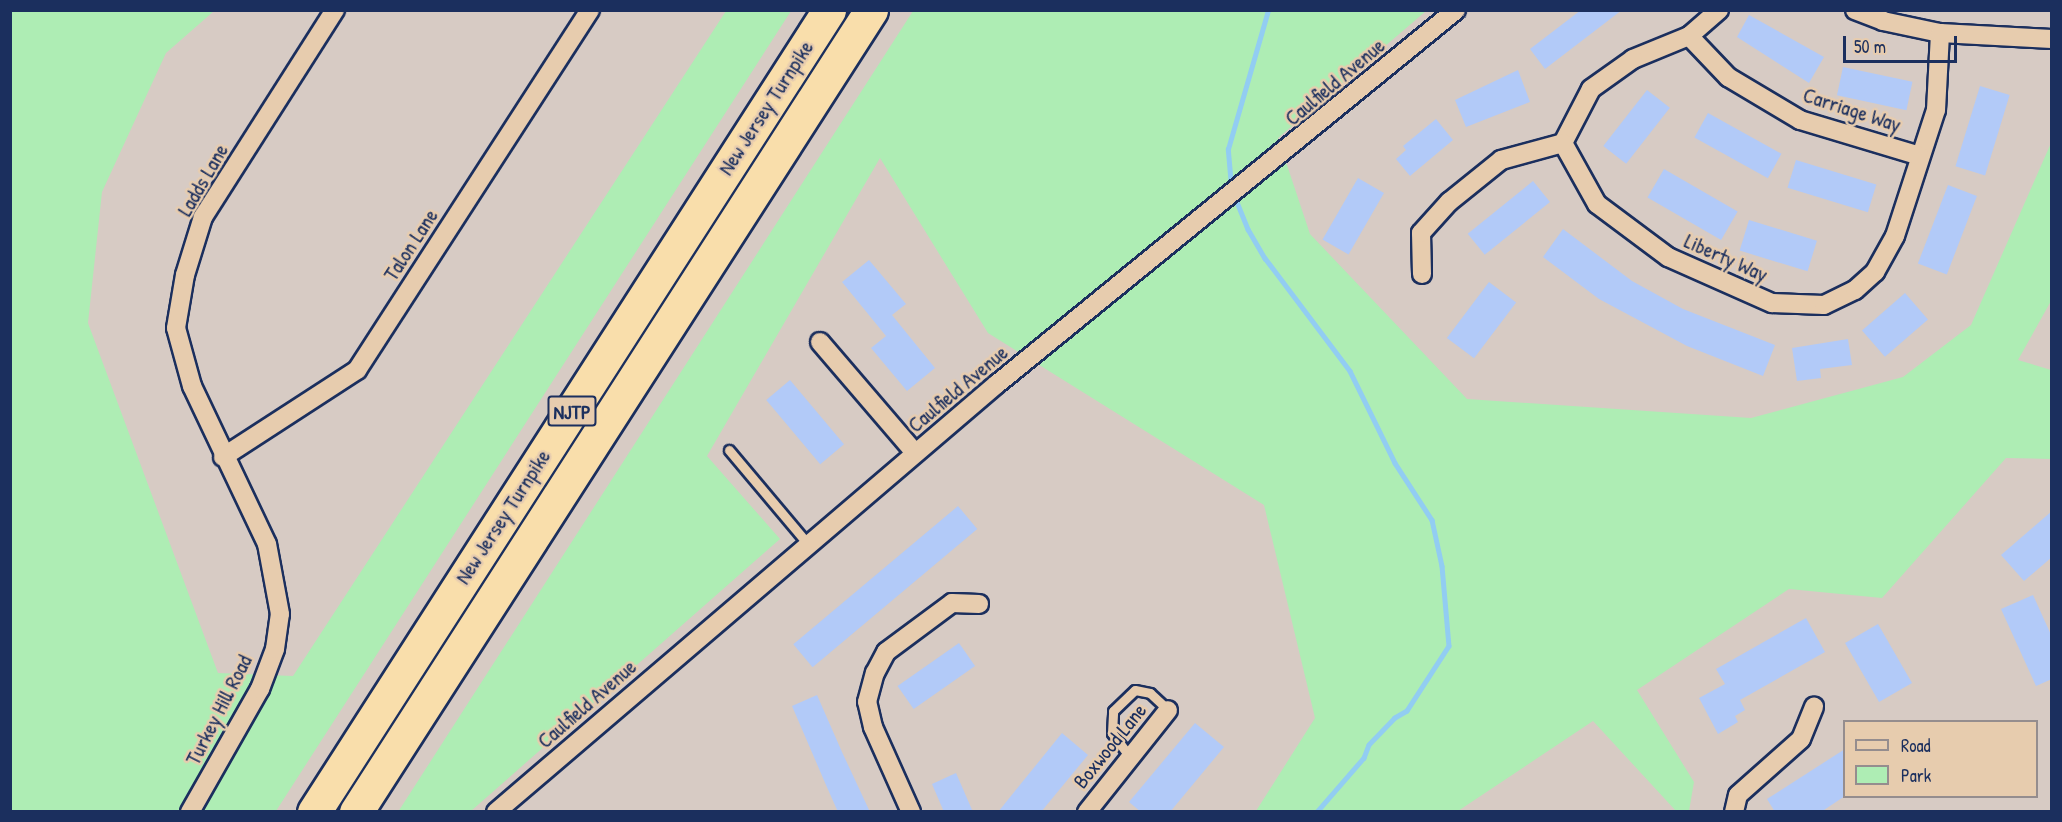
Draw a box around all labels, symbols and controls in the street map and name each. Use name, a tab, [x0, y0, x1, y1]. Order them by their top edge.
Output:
scale bar	[1846, 24, 1960, 62]
street label: Caulfield Avenue	[1280, 33, 1390, 131]
text: 50 m	[1854, 34, 1886, 59]
street label: New Jersey Turnpike	[713, 36, 819, 180]
street label: Carriage Way	[1800, 82, 1904, 138]
street label: Ladds Lane	[172, 139, 234, 221]
street label: Talon Lane	[379, 204, 443, 286]
street label: Liberty Way	[1680, 228, 1772, 288]
street label: Caulfield Avenue	[903, 340, 1013, 438]
road number: NJTP	[546, 394, 598, 428]
street label: New Jersey Turnpike	[450, 445, 556, 589]
street label: Turkey Hill Road	[181, 651, 257, 769]
street label: Caulfield Avenue	[533, 654, 641, 754]
street label: Boxwood Lane	[1068, 698, 1152, 794]
legend	[1843, 720, 2038, 798]
text: Road	[1901, 733, 1931, 758]
text: Park	[1901, 763, 1931, 788]

